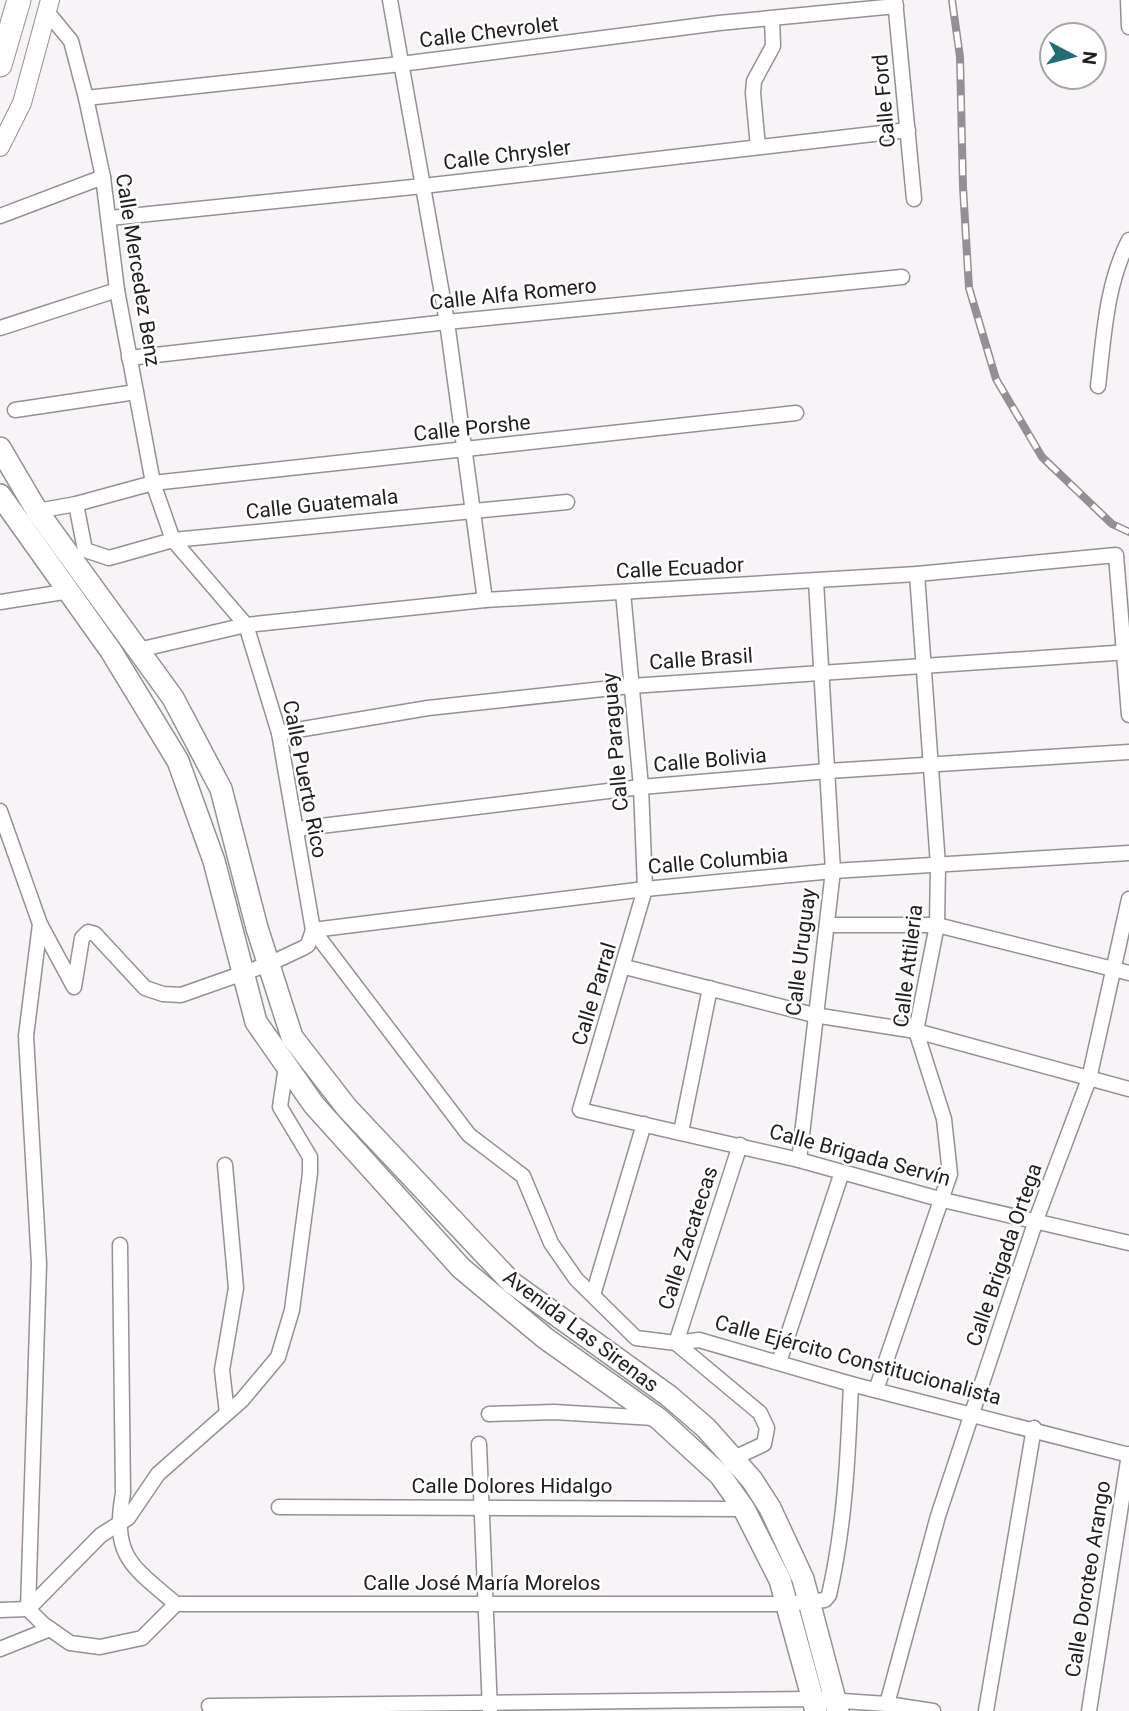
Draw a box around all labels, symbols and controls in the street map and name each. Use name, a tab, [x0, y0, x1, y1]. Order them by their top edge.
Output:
street label: Calle Chevrolet	[418, 12, 560, 52]
north arrow	[1038, 21, 1108, 91]
text: N	[1077, 50, 1102, 66]
street label: Calle Ford	[868, 53, 900, 149]
street label: Calle Chrysler	[442, 135, 572, 175]
street label: Calle Mercedez Benz	[111, 172, 165, 368]
street label: Calle Alfa Romero	[428, 273, 598, 315]
street label: Calle Porshe	[412, 410, 532, 446]
street label: Calle Guatemala	[245, 484, 399, 524]
street label: Calle Ecuador	[615, 553, 745, 583]
street label: Calle Brasil	[648, 643, 754, 675]
street label: Calle Paraguay	[597, 672, 633, 812]
street label: Calle Puerto Rico	[278, 698, 332, 860]
street label: Calle Bolivia	[652, 743, 768, 777]
street label: Calle Columbia	[647, 843, 789, 879]
street label: Calle Uruguay	[781, 887, 821, 1017]
street label: Calle Attileria	[889, 903, 927, 1029]
street label: Calle Parral	[567, 940, 621, 1048]
street label: Calle Brigada Servín	[767, 1119, 953, 1191]
street label: Calle Brigada Ortega	[961, 1160, 1047, 1350]
street label: Calle Zacatecas	[654, 1163, 722, 1313]
street label: Avenida Las Sirenas	[499, 1265, 663, 1397]
street label: Calle Ejército Constitucionalista	[712, 1310, 1004, 1410]
street label: Calle Dolores Hidalgo	[412, 1474, 612, 1498]
street label: Calle Doroteo Arango	[1061, 1479, 1115, 1679]
street label: Calle José María Morelos	[363, 1571, 601, 1595]

